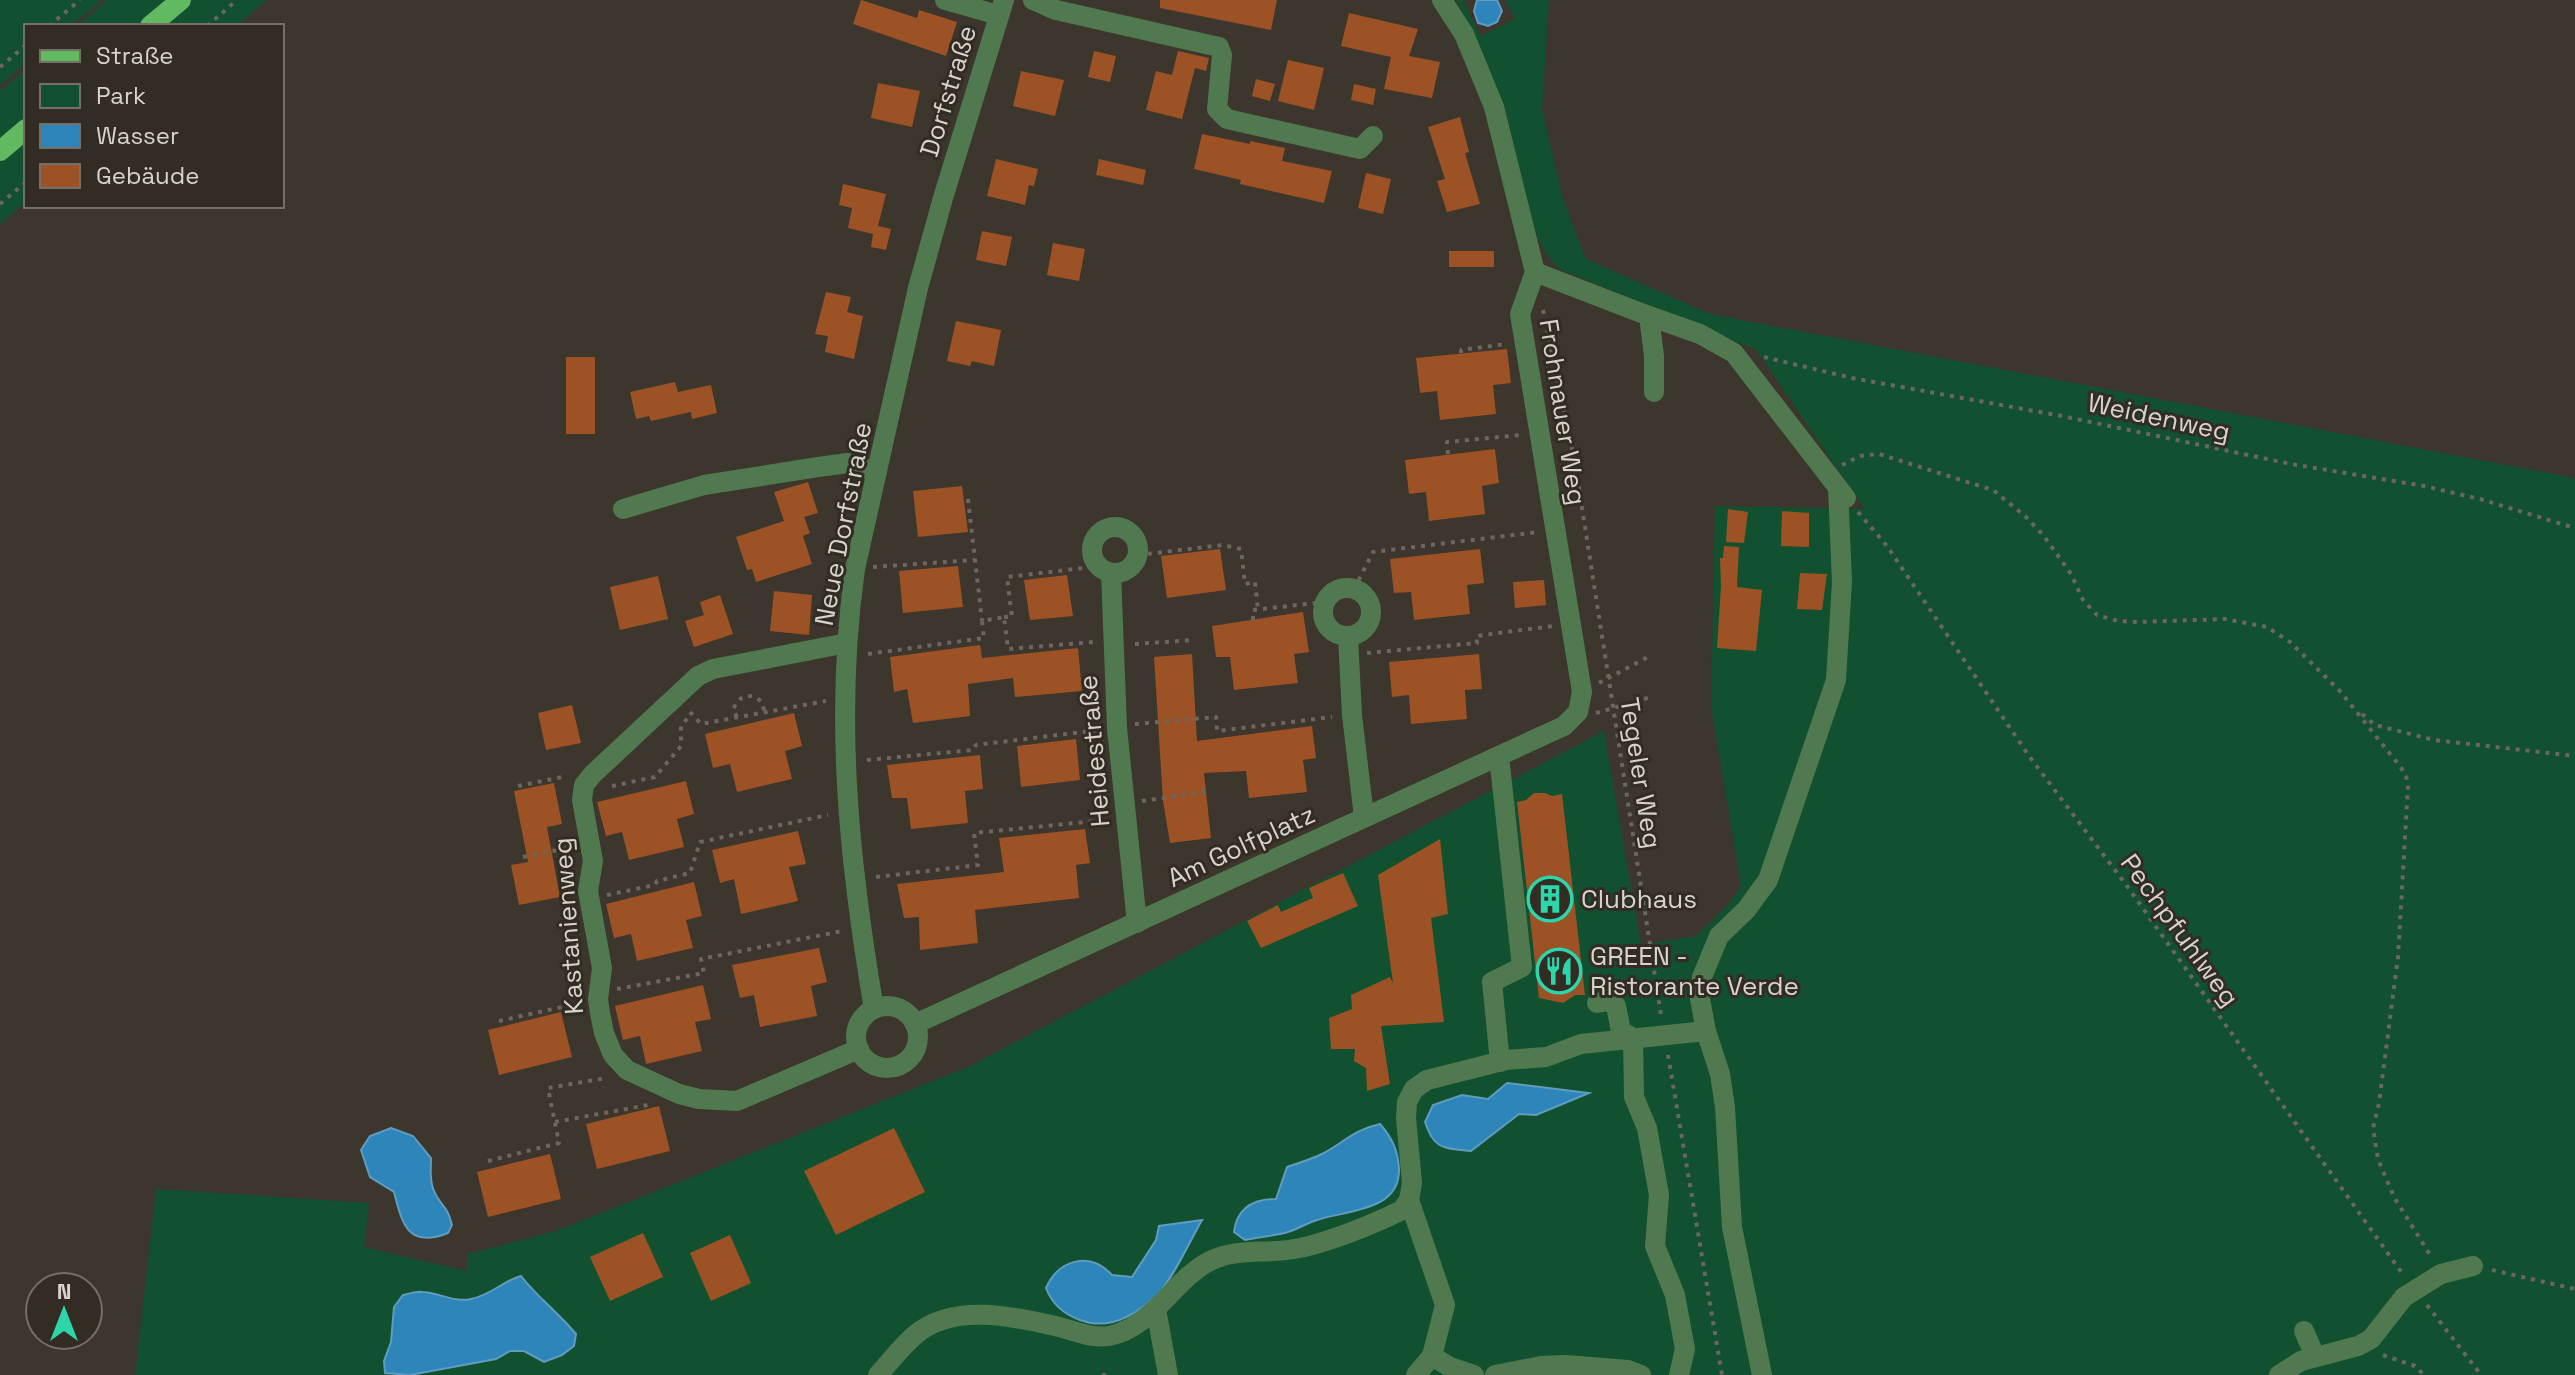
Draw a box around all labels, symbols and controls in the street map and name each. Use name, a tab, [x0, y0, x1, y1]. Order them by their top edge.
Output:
street label: Dorfstraße	[912, 21, 984, 161]
legend	[24, 24, 284, 208]
text: Straße	[96, 40, 173, 71]
text: Park	[96, 80, 146, 111]
text: Wasser	[96, 120, 179, 151]
text: Gebäude	[96, 160, 199, 191]
street label: Frohnauer Weg	[1532, 316, 1594, 508]
street label: Weidenweg	[2085, 385, 2233, 449]
street label: Neue Dorfstraße	[807, 419, 879, 629]
street label: Heidestraße	[1070, 674, 1118, 828]
street label: Tegeler Weg	[1612, 695, 1670, 851]
street label: Am Golfplatz	[1162, 797, 1320, 895]
street label: Kastanienweg	[545, 836, 591, 1016]
street label: Pechpfuhlweg	[2113, 847, 2247, 1013]
building icon: Clubhaus	[1526, 875, 1574, 923]
place label: Clubhaus	[1581, 882, 1697, 916]
place label: GREEN - Ristorante Verde	[1590, 939, 1799, 1003]
restaurant icon: GREEN - Ristorante Verde	[1535, 947, 1583, 995]
north arrow	[24, 1271, 104, 1351]
text: N	[57, 1277, 71, 1305]

